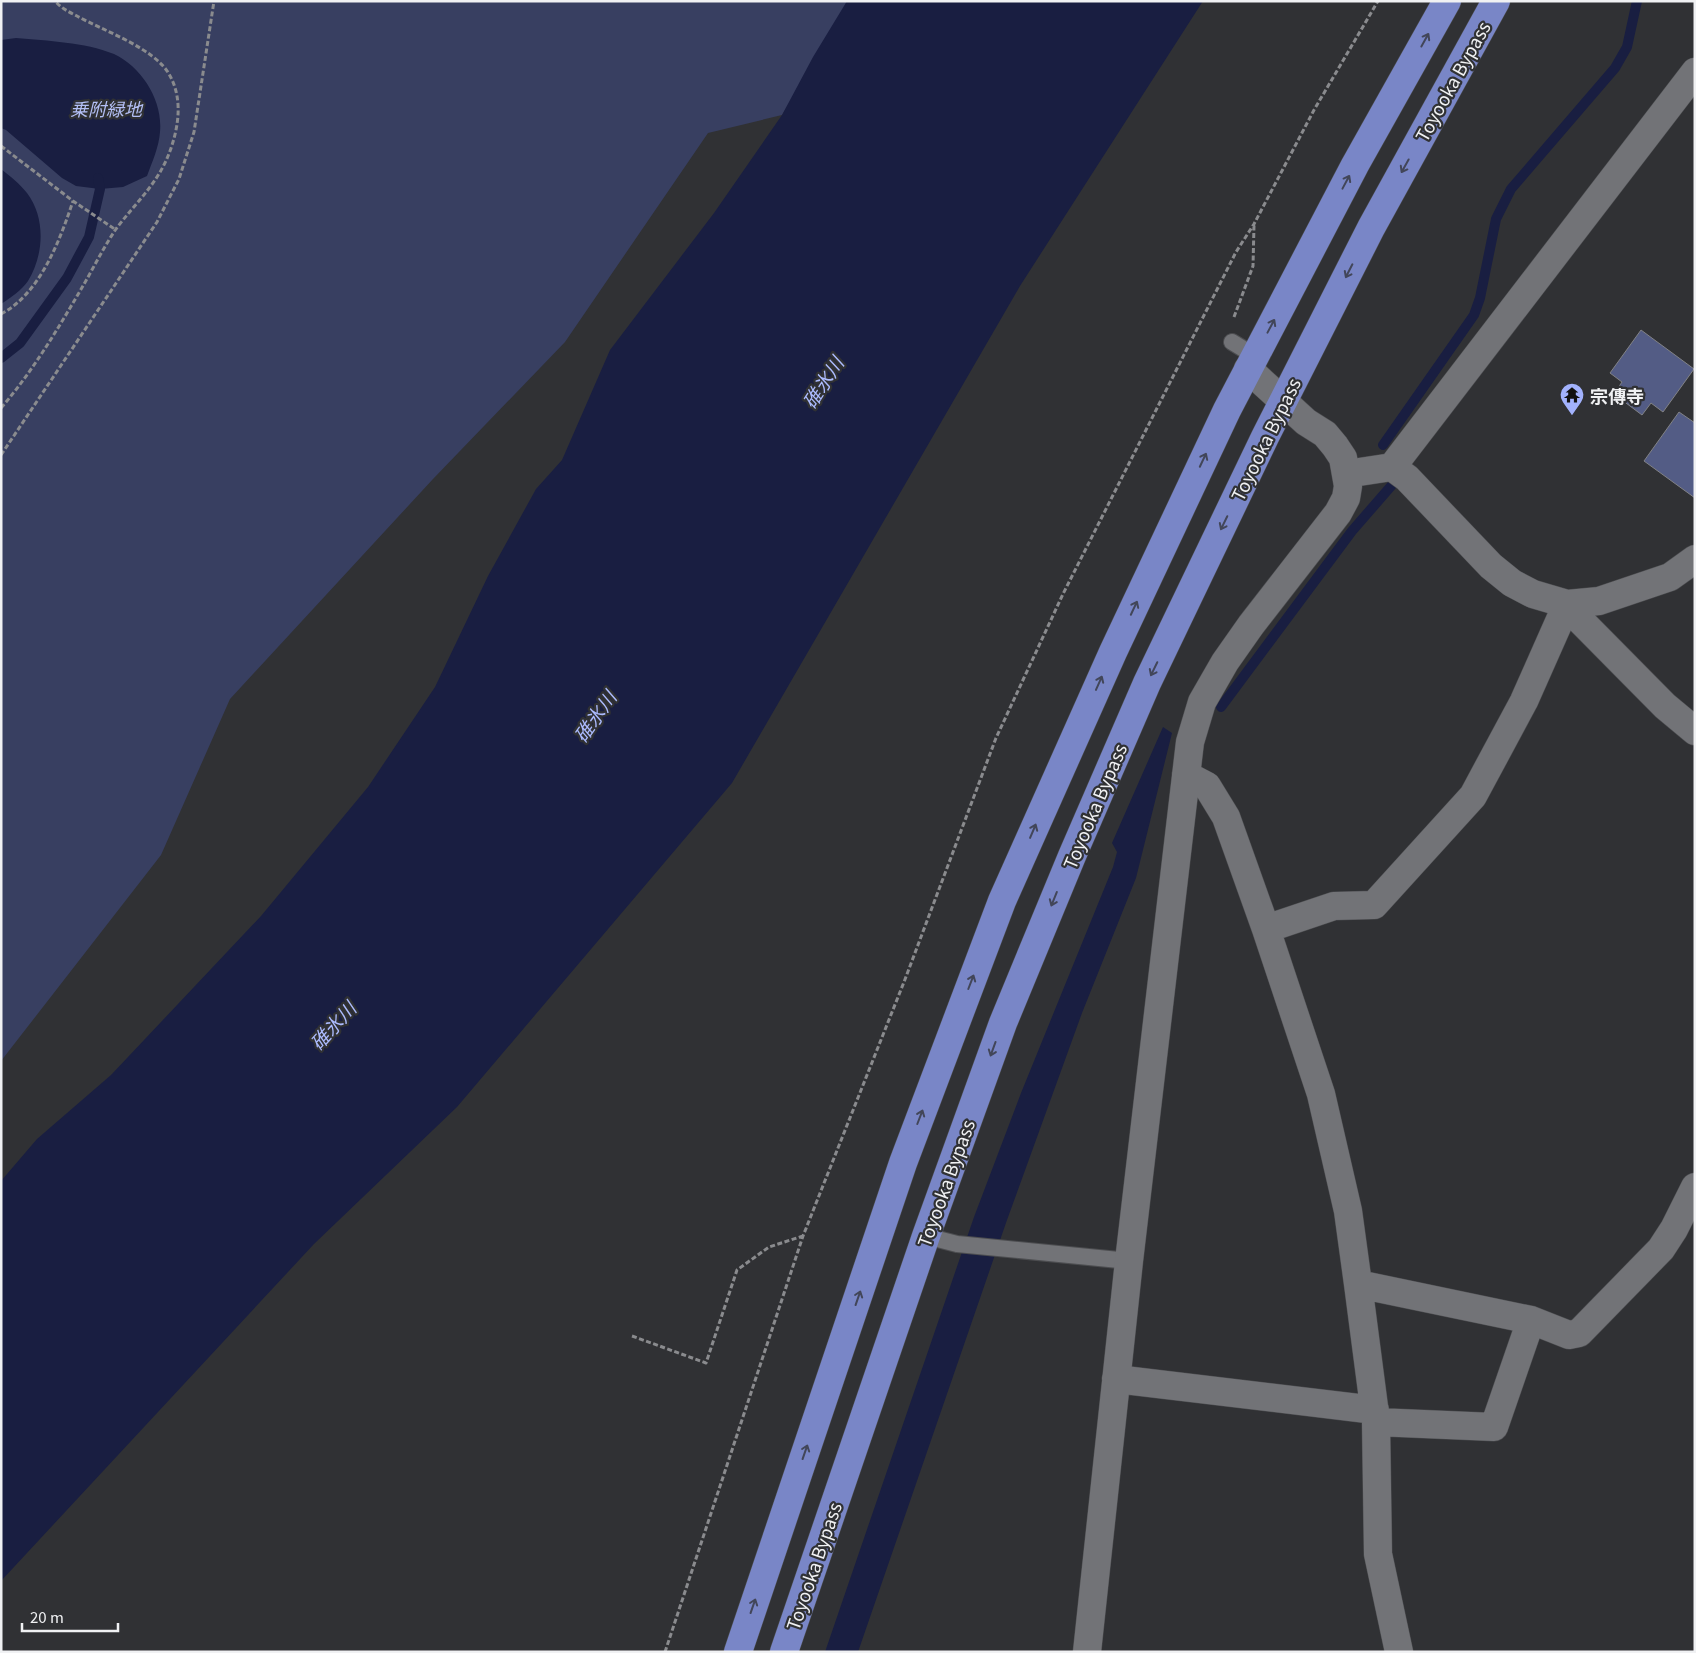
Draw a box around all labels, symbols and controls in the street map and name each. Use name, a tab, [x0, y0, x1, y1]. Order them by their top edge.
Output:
street label: Toyooka Bypass	[1408, 16, 1496, 146]
one-way arrow	[1421, 33, 1431, 47]
park label: 乗附緑地	[70, 95, 144, 121]
one-way arrow	[1400, 159, 1410, 174]
one-way arrow	[1342, 175, 1351, 190]
one-way arrow	[1344, 263, 1353, 278]
one-way arrow	[1267, 319, 1276, 334]
water label: 碓氷川	[795, 349, 850, 413]
street label: Toyooka Bypass	[1224, 373, 1306, 505]
temple icon: 宗傳寺	[1559, 382, 1585, 416]
place label: 宗傳寺	[1590, 382, 1644, 408]
one-way arrow	[1199, 453, 1208, 468]
one-way arrow	[1219, 515, 1228, 530]
one-way arrow	[1129, 600, 1139, 615]
one-way arrow	[1149, 662, 1159, 677]
one-way arrow	[1095, 676, 1105, 691]
water label: 碓氷川	[567, 683, 623, 747]
street label: Toyooka Bypass	[1056, 739, 1132, 873]
one-way arrow	[1028, 824, 1038, 839]
one-way arrow	[1049, 891, 1058, 906]
one-way arrow	[967, 975, 977, 990]
water label: 碓氷川	[303, 993, 362, 1055]
one-way arrow	[988, 1041, 997, 1057]
one-way arrow	[916, 1110, 925, 1125]
street label: Toyooka Bypass	[910, 1116, 980, 1250]
one-way arrow	[853, 1290, 863, 1306]
one-way arrow	[801, 1444, 811, 1460]
street label: Toyooka Bypass	[779, 1499, 847, 1633]
one-way arrow	[749, 1598, 758, 1614]
scale bar	[22, 1600, 119, 1632]
text: 20 m	[30, 1606, 64, 1627]

